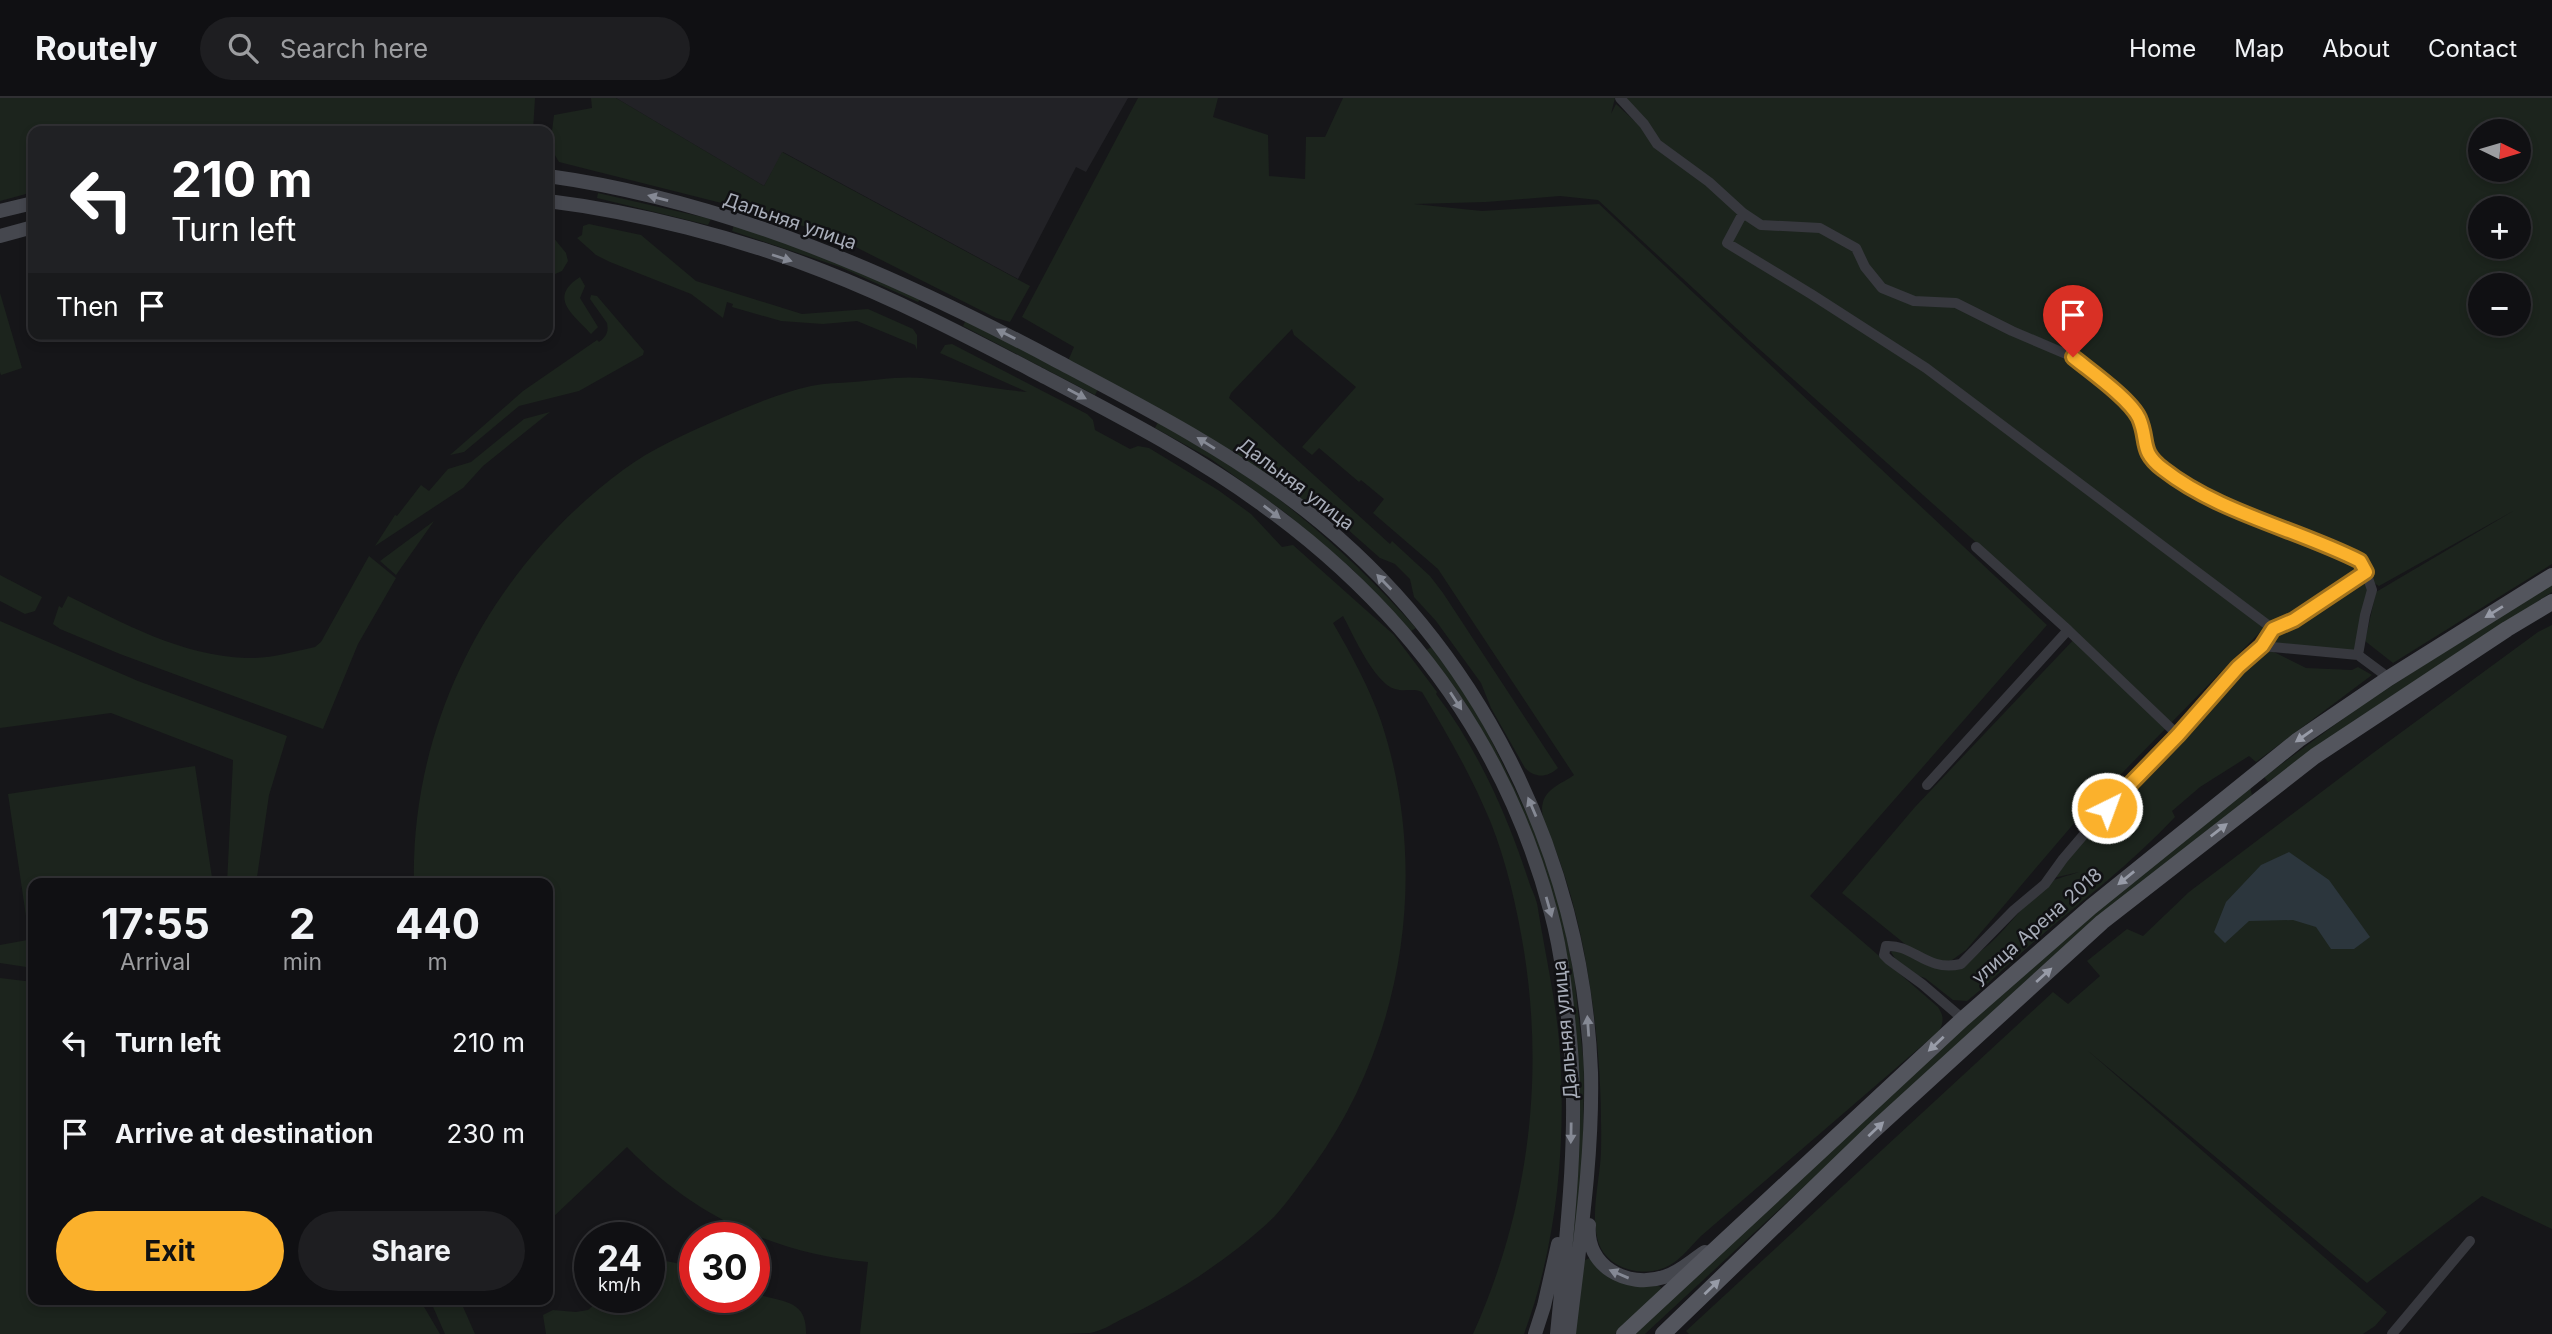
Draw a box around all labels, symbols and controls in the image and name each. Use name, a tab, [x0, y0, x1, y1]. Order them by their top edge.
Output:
search box	[200, 17, 690, 80]
text: Routely	[35, 28, 158, 68]
icon: search	[224, 29, 262, 67]
text: Search here	[280, 33, 428, 64]
text: Home	[2129, 34, 2196, 63]
text: Map	[2234, 34, 2284, 63]
text: About	[2322, 34, 2390, 63]
text: Contact	[2428, 34, 2517, 63]
north arrow	[2468, 119, 2530, 182]
map controls	[2468, 119, 2531, 336]
text: 210 m	[171, 150, 312, 209]
icon: left	[56, 154, 147, 245]
street label: Дальняя улица	[720, 187, 860, 255]
one-way arrow	[647, 192, 669, 203]
button: +	[2468, 196, 2531, 259]
text: Turn left	[171, 210, 296, 249]
one-way arrow	[772, 253, 793, 263]
button: −	[2468, 273, 2531, 336]
pin	[2043, 285, 2103, 357]
icon: arrive	[133, 287, 171, 325]
text: Then	[56, 291, 119, 322]
icon: arrive	[2054, 296, 2092, 334]
one-way arrow	[996, 328, 1016, 339]
one-way arrow	[1067, 389, 1087, 400]
street label: Дальняя улица	[1233, 433, 1359, 535]
one-way arrow	[1196, 436, 1215, 449]
one-way arrow	[1262, 504, 1280, 519]
one-way arrow	[1376, 574, 1393, 591]
one-way arrow	[2484, 605, 2503, 618]
one-way arrow	[1449, 691, 1462, 710]
one-way arrow	[2295, 729, 2313, 743]
position arrow	[2070, 771, 2144, 845]
one-way arrow	[1526, 797, 1538, 817]
one-way arrow	[2210, 823, 2227, 838]
street label: улица Арена 2018	[1967, 863, 2107, 989]
one-way arrow	[2117, 870, 2134, 885]
one-way arrow	[1544, 896, 1555, 918]
text: 17:55	[101, 898, 210, 949]
text: 2	[289, 898, 316, 949]
text: 440	[395, 898, 480, 949]
text: Arrival	[120, 948, 191, 976]
text: min	[283, 948, 322, 976]
text: m	[427, 948, 448, 976]
street label: Дальняя улица	[1547, 960, 1583, 1100]
one-way arrow	[2035, 968, 2052, 984]
one-way arrow	[1582, 1015, 1593, 1037]
icon: left	[56, 1024, 94, 1062]
text: Turn left	[115, 1027, 221, 1058]
text: 210 m	[452, 1027, 525, 1058]
one-way arrow	[1928, 1035, 1945, 1051]
icon: arrive	[56, 1115, 94, 1153]
text: Arrive at destination	[115, 1118, 374, 1149]
text: 230 m	[447, 1118, 525, 1149]
one-way arrow	[1867, 1121, 1885, 1137]
one-way arrow	[1566, 1122, 1577, 1144]
button: Exit	[56, 1211, 284, 1291]
button: Share	[298, 1211, 525, 1291]
speed limit sign: 30	[679, 1222, 770, 1313]
text: 24	[597, 1237, 642, 1279]
one-way arrow	[1609, 1268, 1629, 1280]
text: km/h	[598, 1274, 641, 1295]
one-way arrow	[1703, 1279, 1720, 1295]

